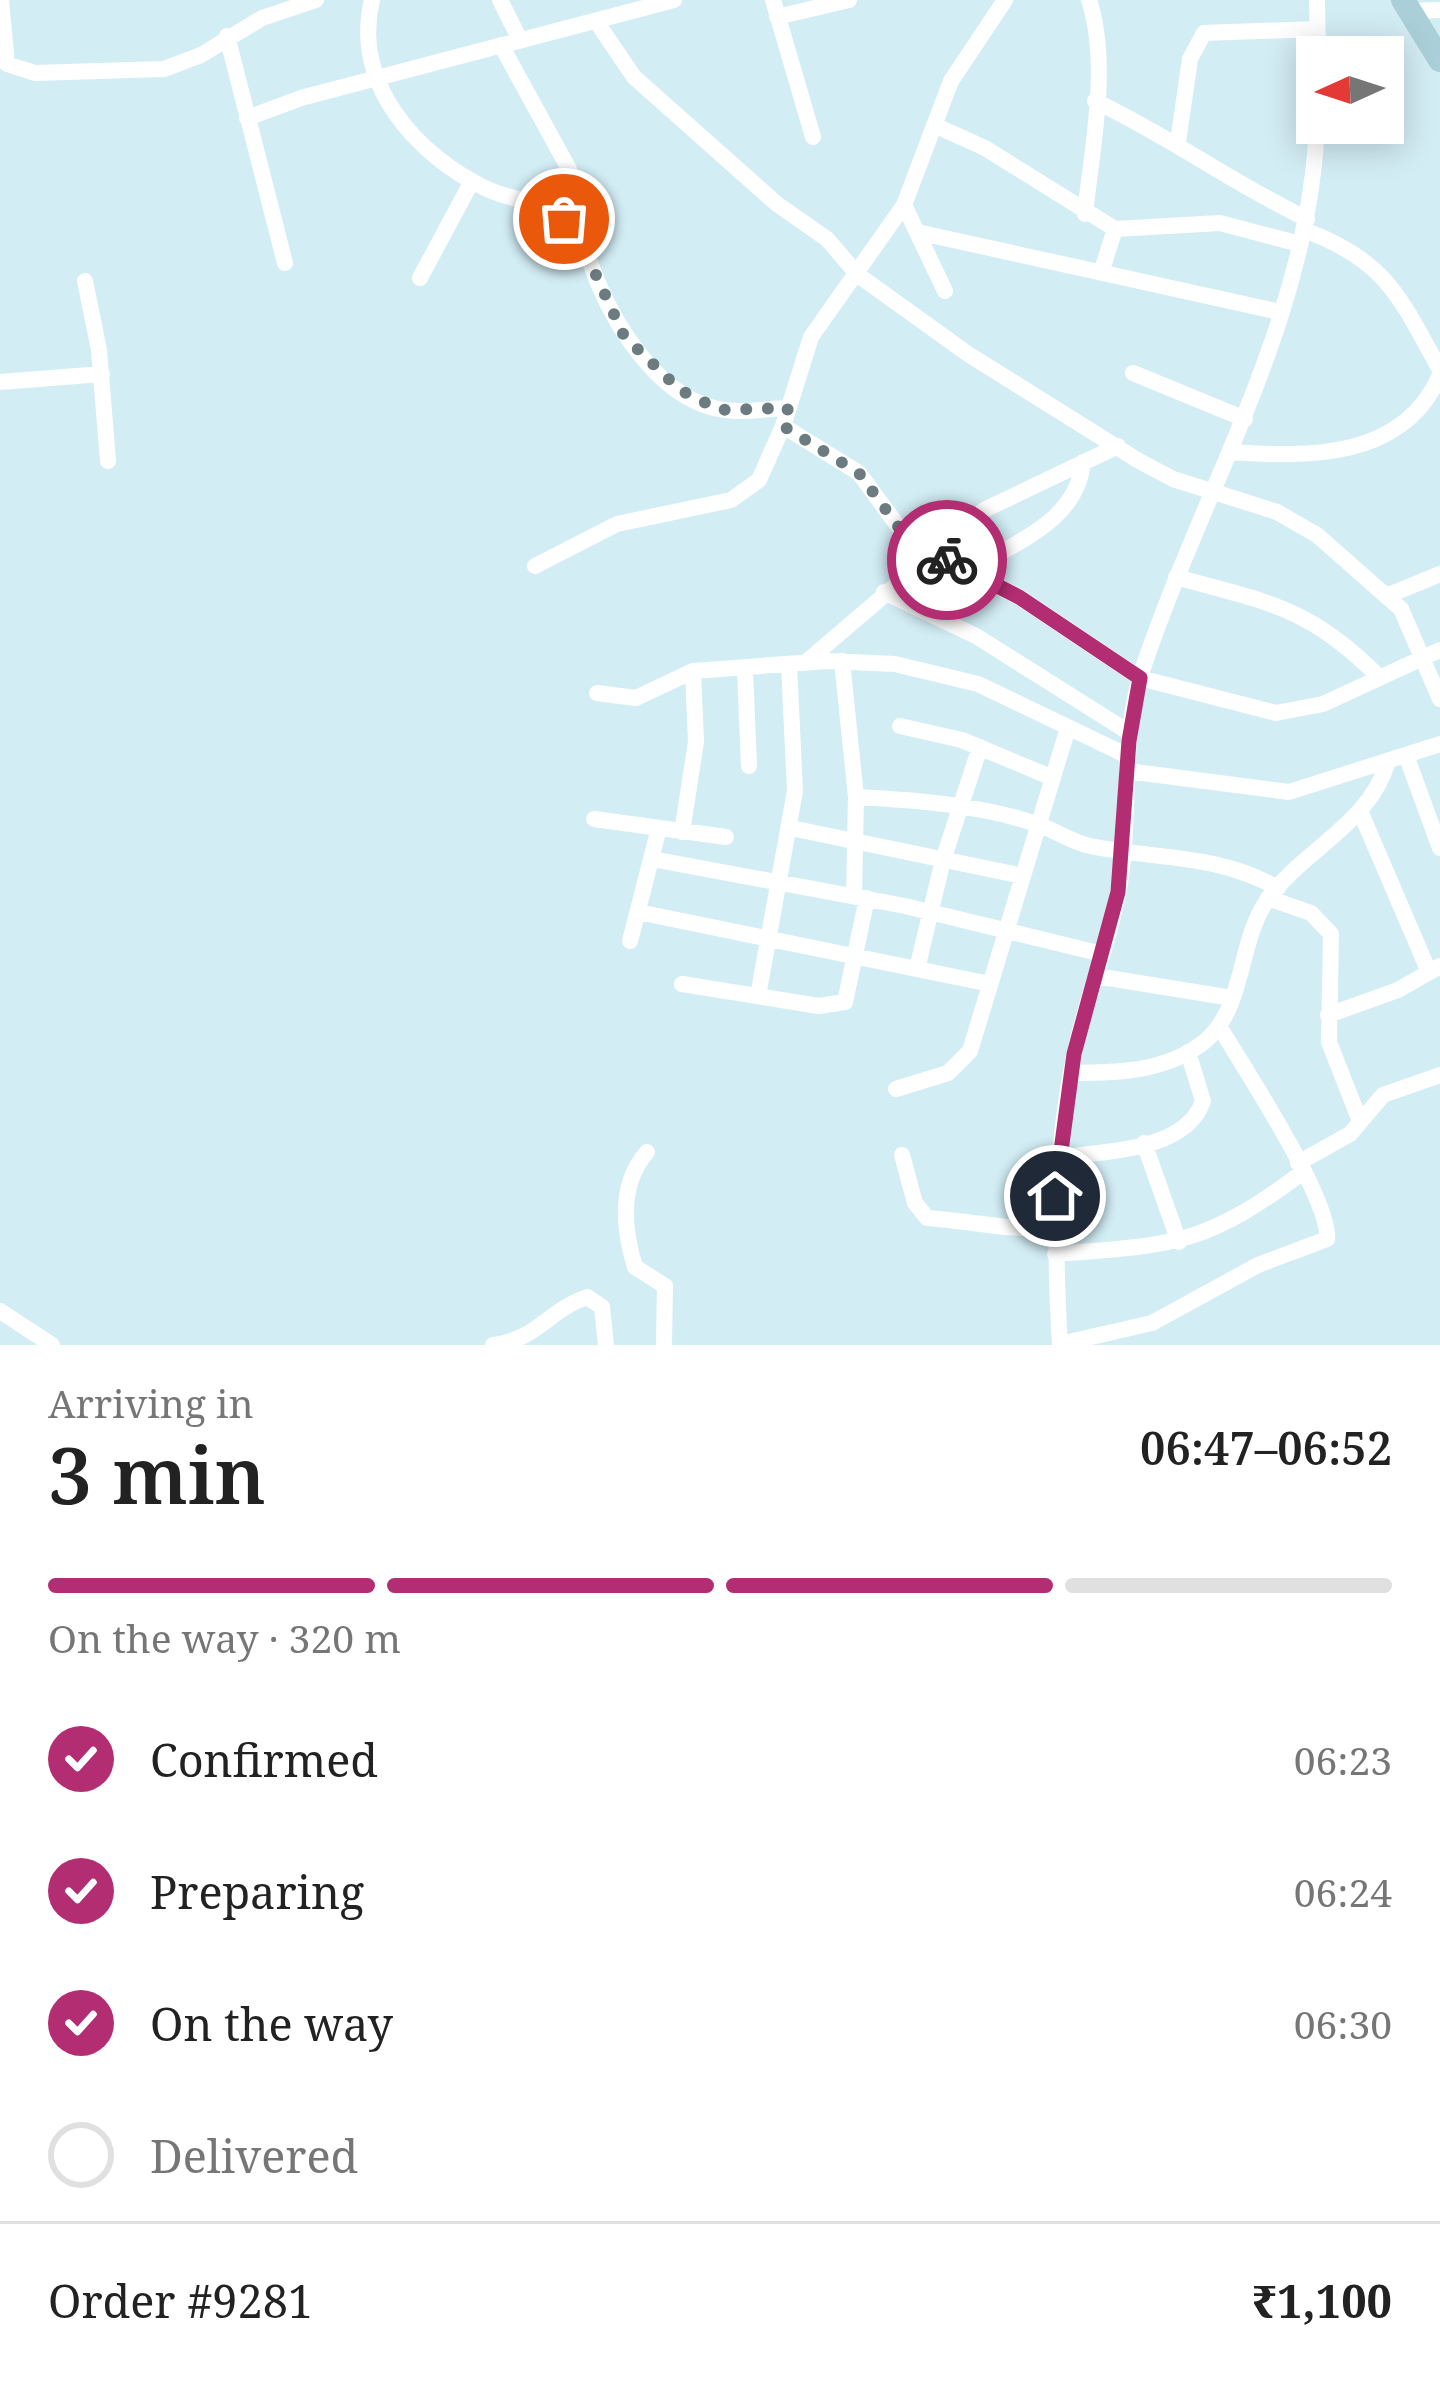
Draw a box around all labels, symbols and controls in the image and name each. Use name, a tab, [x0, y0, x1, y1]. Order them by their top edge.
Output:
north arrow	[1296, 36, 1404, 144]
map controls	[1296, 36, 1404, 144]
pin	[513, 168, 615, 270]
icon: bag	[531, 186, 597, 252]
courier	[887, 500, 1007, 620]
icon: bike	[914, 527, 980, 593]
pin	[1004, 1145, 1106, 1247]
icon: home	[1022, 1163, 1088, 1229]
text: Arriving in	[48, 1376, 254, 1429]
text: 06:47–06:52	[1140, 1417, 1392, 1478]
text: 3 min	[48, 1421, 266, 1527]
text: On the way · 320 m	[48, 1611, 401, 1664]
icon: check	[48, 1726, 114, 1792]
text: Confirmed	[150, 1729, 378, 1790]
text: 06:23	[1294, 1733, 1392, 1786]
icon: check	[48, 1858, 114, 1924]
text: Preparing	[150, 1861, 364, 1922]
text: 06:24	[1294, 1865, 1392, 1918]
icon: check	[48, 1990, 114, 2056]
text: On the way	[150, 1993, 393, 2054]
text: 06:30	[1294, 1997, 1392, 2050]
text: Delivered	[150, 2125, 358, 2186]
text: Order #9281	[48, 2270, 313, 2331]
text: ₹1,100	[1252, 2270, 1392, 2331]

